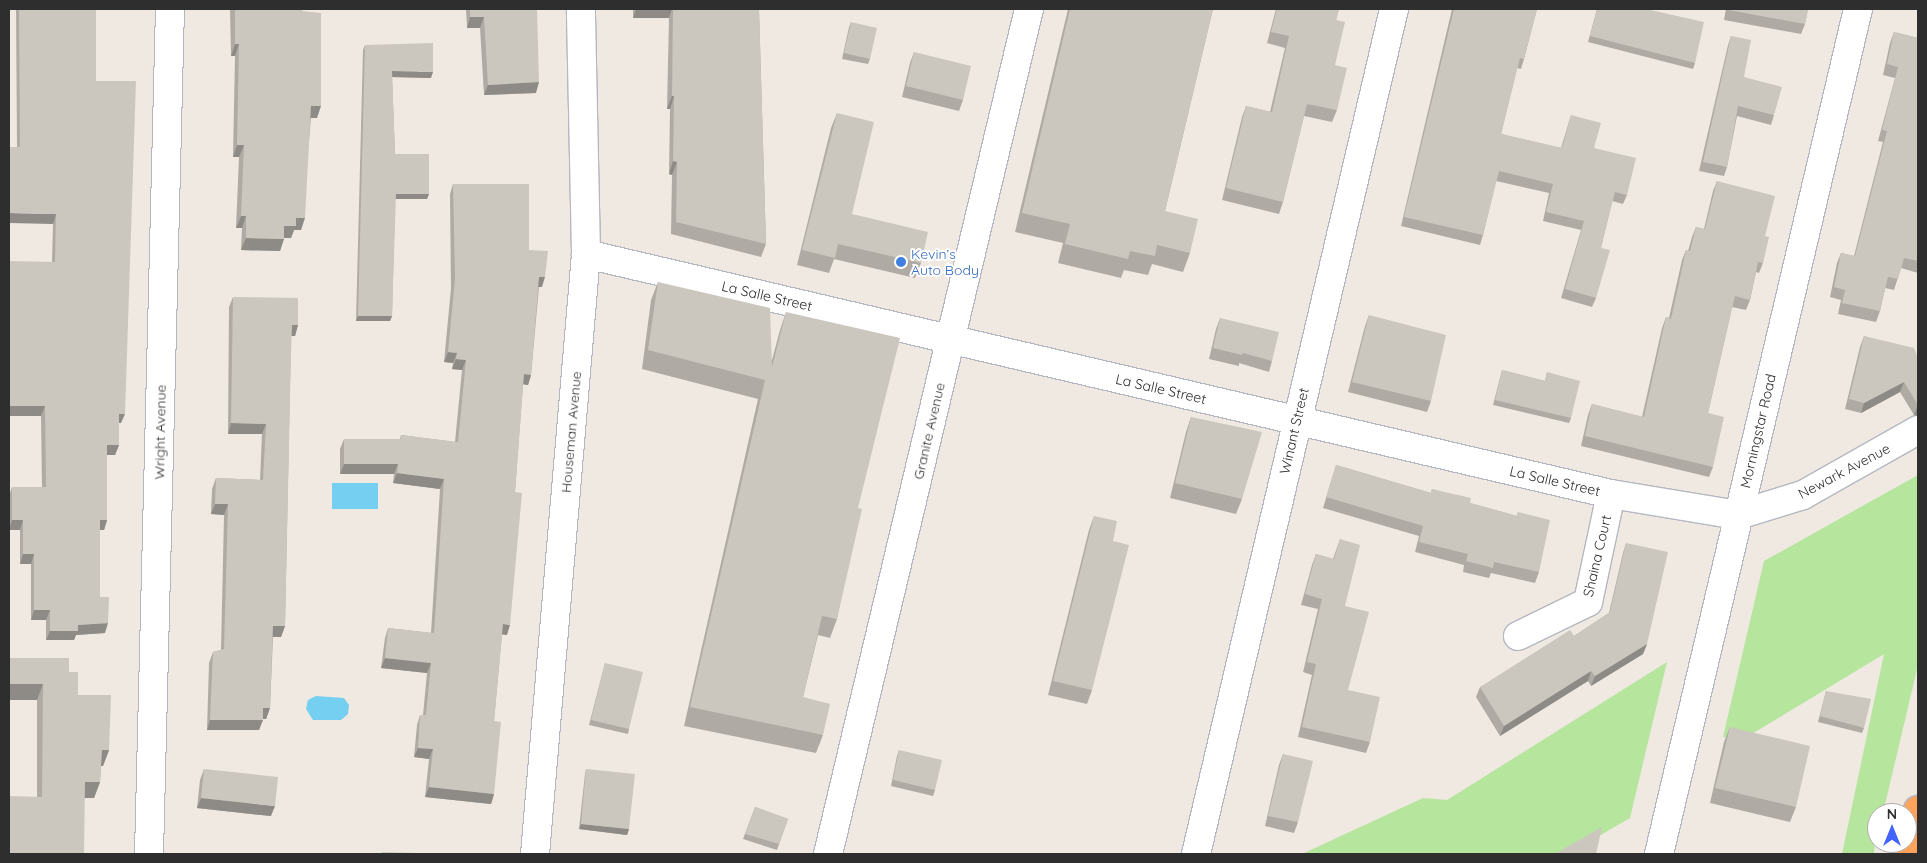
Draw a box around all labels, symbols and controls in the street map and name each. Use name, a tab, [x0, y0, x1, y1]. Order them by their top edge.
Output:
place label: Kevin’s Auto Body	[911, 246, 979, 278]
marker: Kevin’s Auto Body	[895, 256, 907, 268]
street label: La Salle Street	[720, 277, 814, 315]
street label: Houseman Avenue	[557, 370, 585, 494]
street label: La Salle Street	[1114, 370, 1208, 408]
street label: Morningstar Road	[1737, 372, 1779, 490]
street label: Granite Avenue	[910, 381, 948, 481]
street label: Wright Avenue	[151, 384, 169, 480]
street label: Winant Street	[1276, 386, 1312, 476]
street label: Newark Avenue	[1795, 440, 1893, 502]
street label: La Salle Street	[1508, 462, 1602, 500]
street label: Shaina Court	[1579, 513, 1615, 599]
north arrow	[1867, 803, 1917, 853]
text: N	[1887, 805, 1897, 823]

